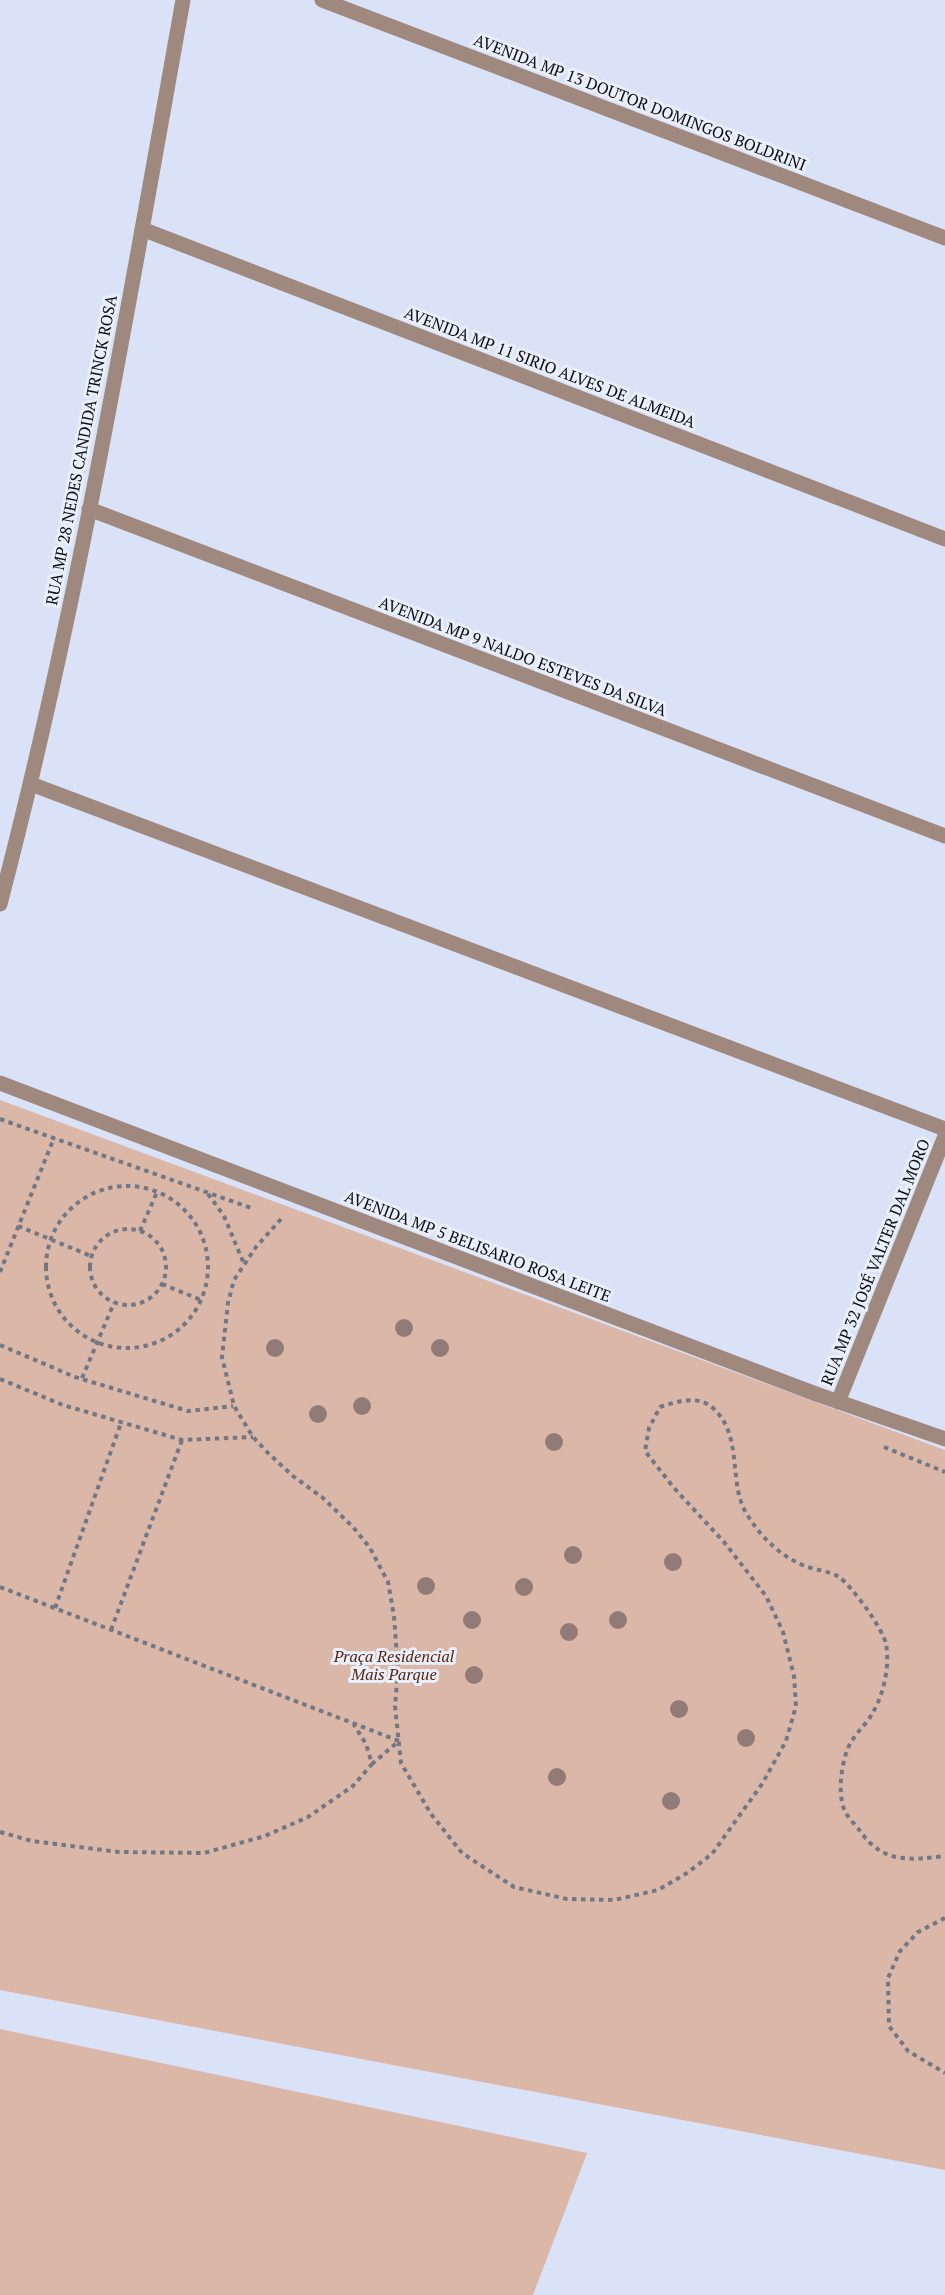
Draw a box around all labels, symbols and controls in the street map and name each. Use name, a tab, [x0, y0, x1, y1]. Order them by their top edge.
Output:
street label: AVENIDA MP 13 DOUTOR DOMINGOS BOLDRINI	[471, 28, 809, 176]
street label: RUA MP 28 NEDES CANDIDA TRINCK ROSA	[40, 293, 122, 607]
street label: AVENIDA MP 11 SIRIO ALVES DE ALMEIDA	[401, 301, 699, 433]
street label: AVENIDA MP 9 NALDO ESTEVES DA SILVA	[376, 591, 670, 721]
street label: RUA MP 32 JOSÉ VALTER DAL MORO	[815, 1135, 935, 1389]
street label: AVENIDA MP 5 BELISARIO ROSA LEITE	[342, 1185, 614, 1307]
park label: Praça Residencial Mais Parque	[333, 1645, 455, 1685]

